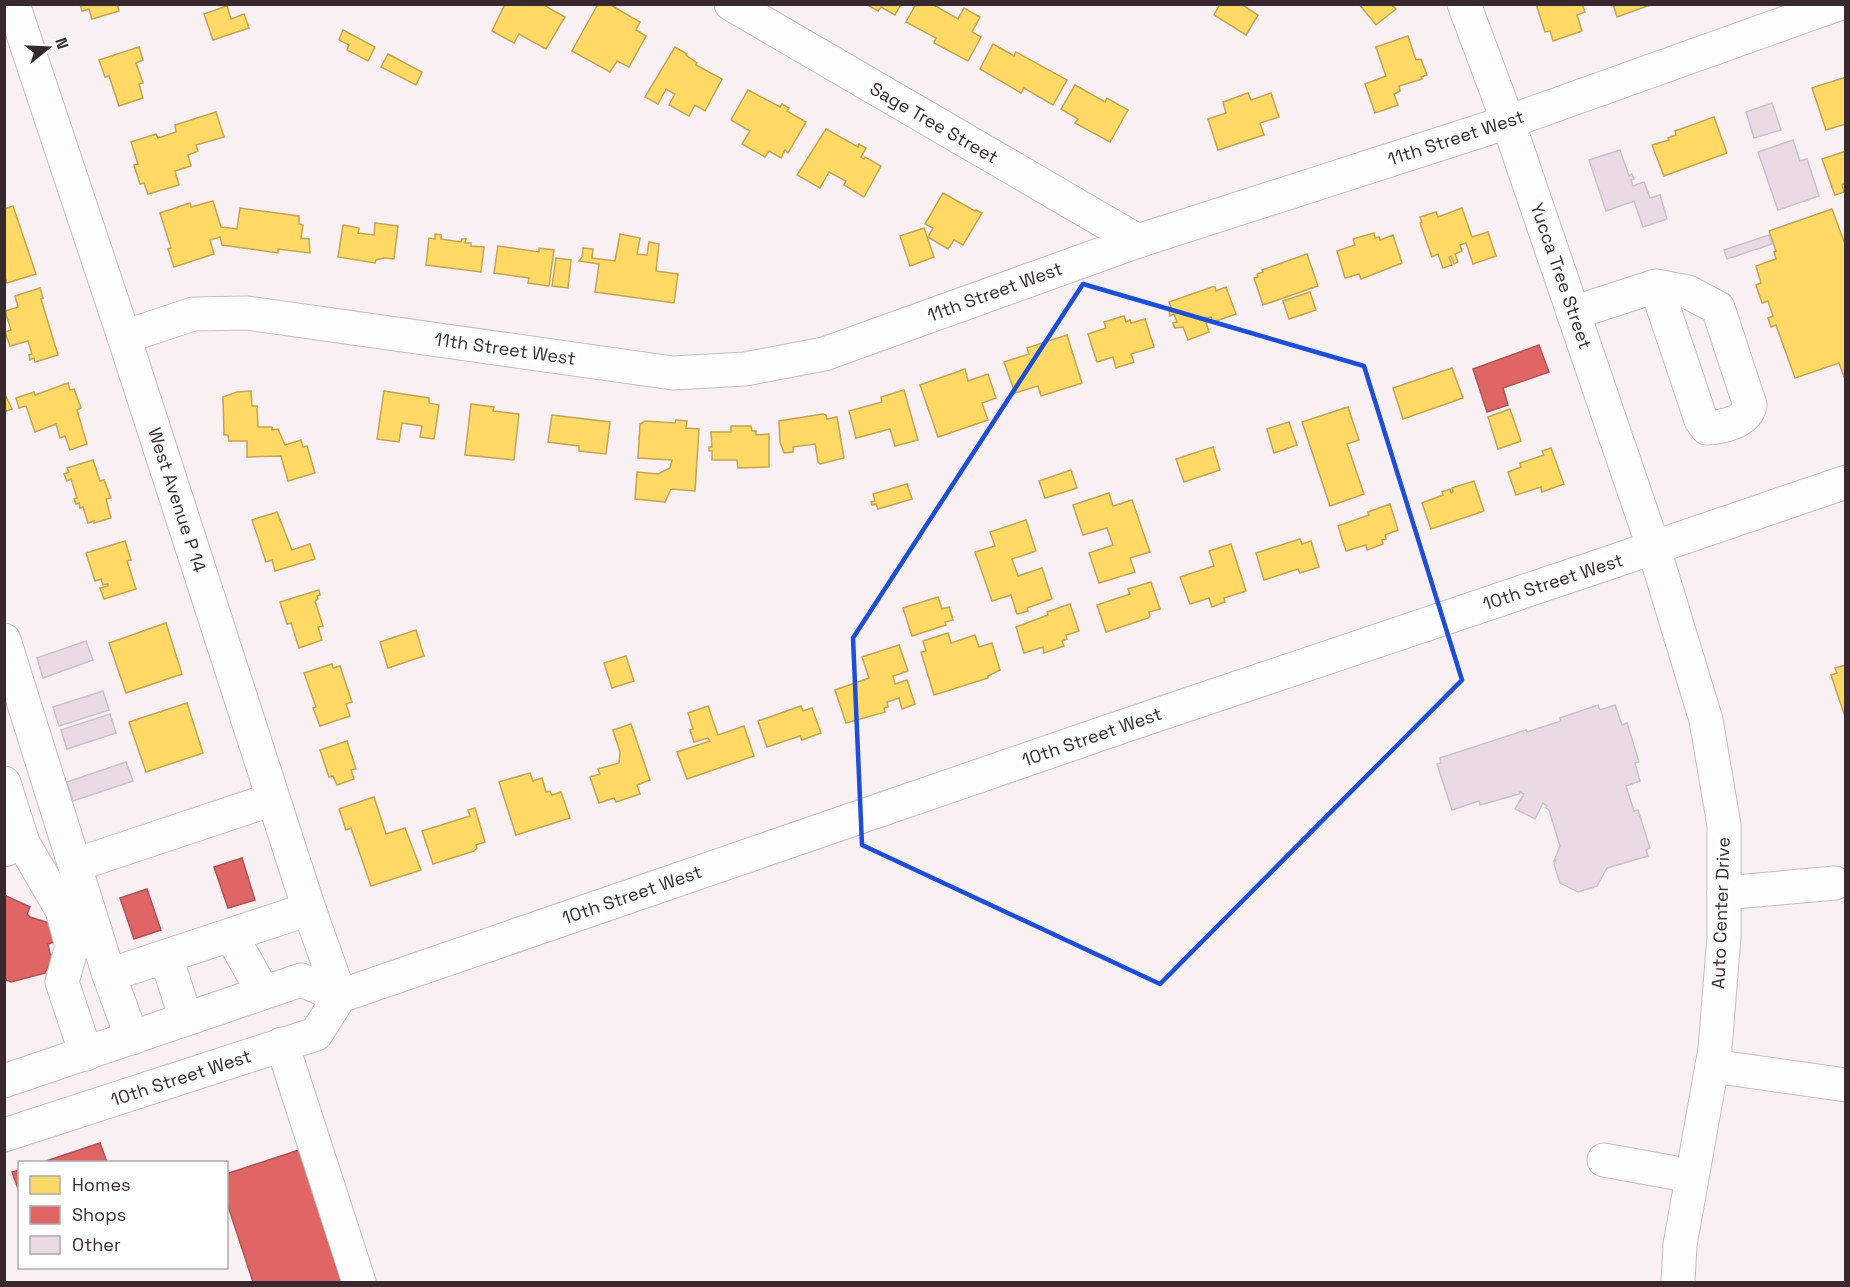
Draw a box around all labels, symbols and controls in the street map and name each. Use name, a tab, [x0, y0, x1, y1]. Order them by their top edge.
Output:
north arrow	[18, 18, 78, 78]
text: N	[50, 35, 73, 52]
street label: Sage Tree Street	[866, 77, 1002, 169]
street label: 11th Street West	[1385, 105, 1527, 170]
street label: Yucca Tree Street	[1526, 200, 1597, 352]
street label: 11th Street West	[924, 256, 1066, 327]
street label: 11th Street West	[433, 327, 577, 370]
street label: West Avenue P 14	[143, 425, 212, 575]
street label: 10th Street West	[1480, 548, 1626, 615]
street label: 10th Street West	[1019, 702, 1165, 771]
street label: Auto Center Drive	[1706, 837, 1735, 989]
street label: 10th Street West	[559, 860, 705, 929]
street label: 10th Street West	[108, 1044, 254, 1111]
legend	[18, 1161, 228, 1269]
text: Homes	[72, 1173, 131, 1196]
text: Shops	[72, 1203, 126, 1226]
text: Other	[72, 1233, 121, 1256]

